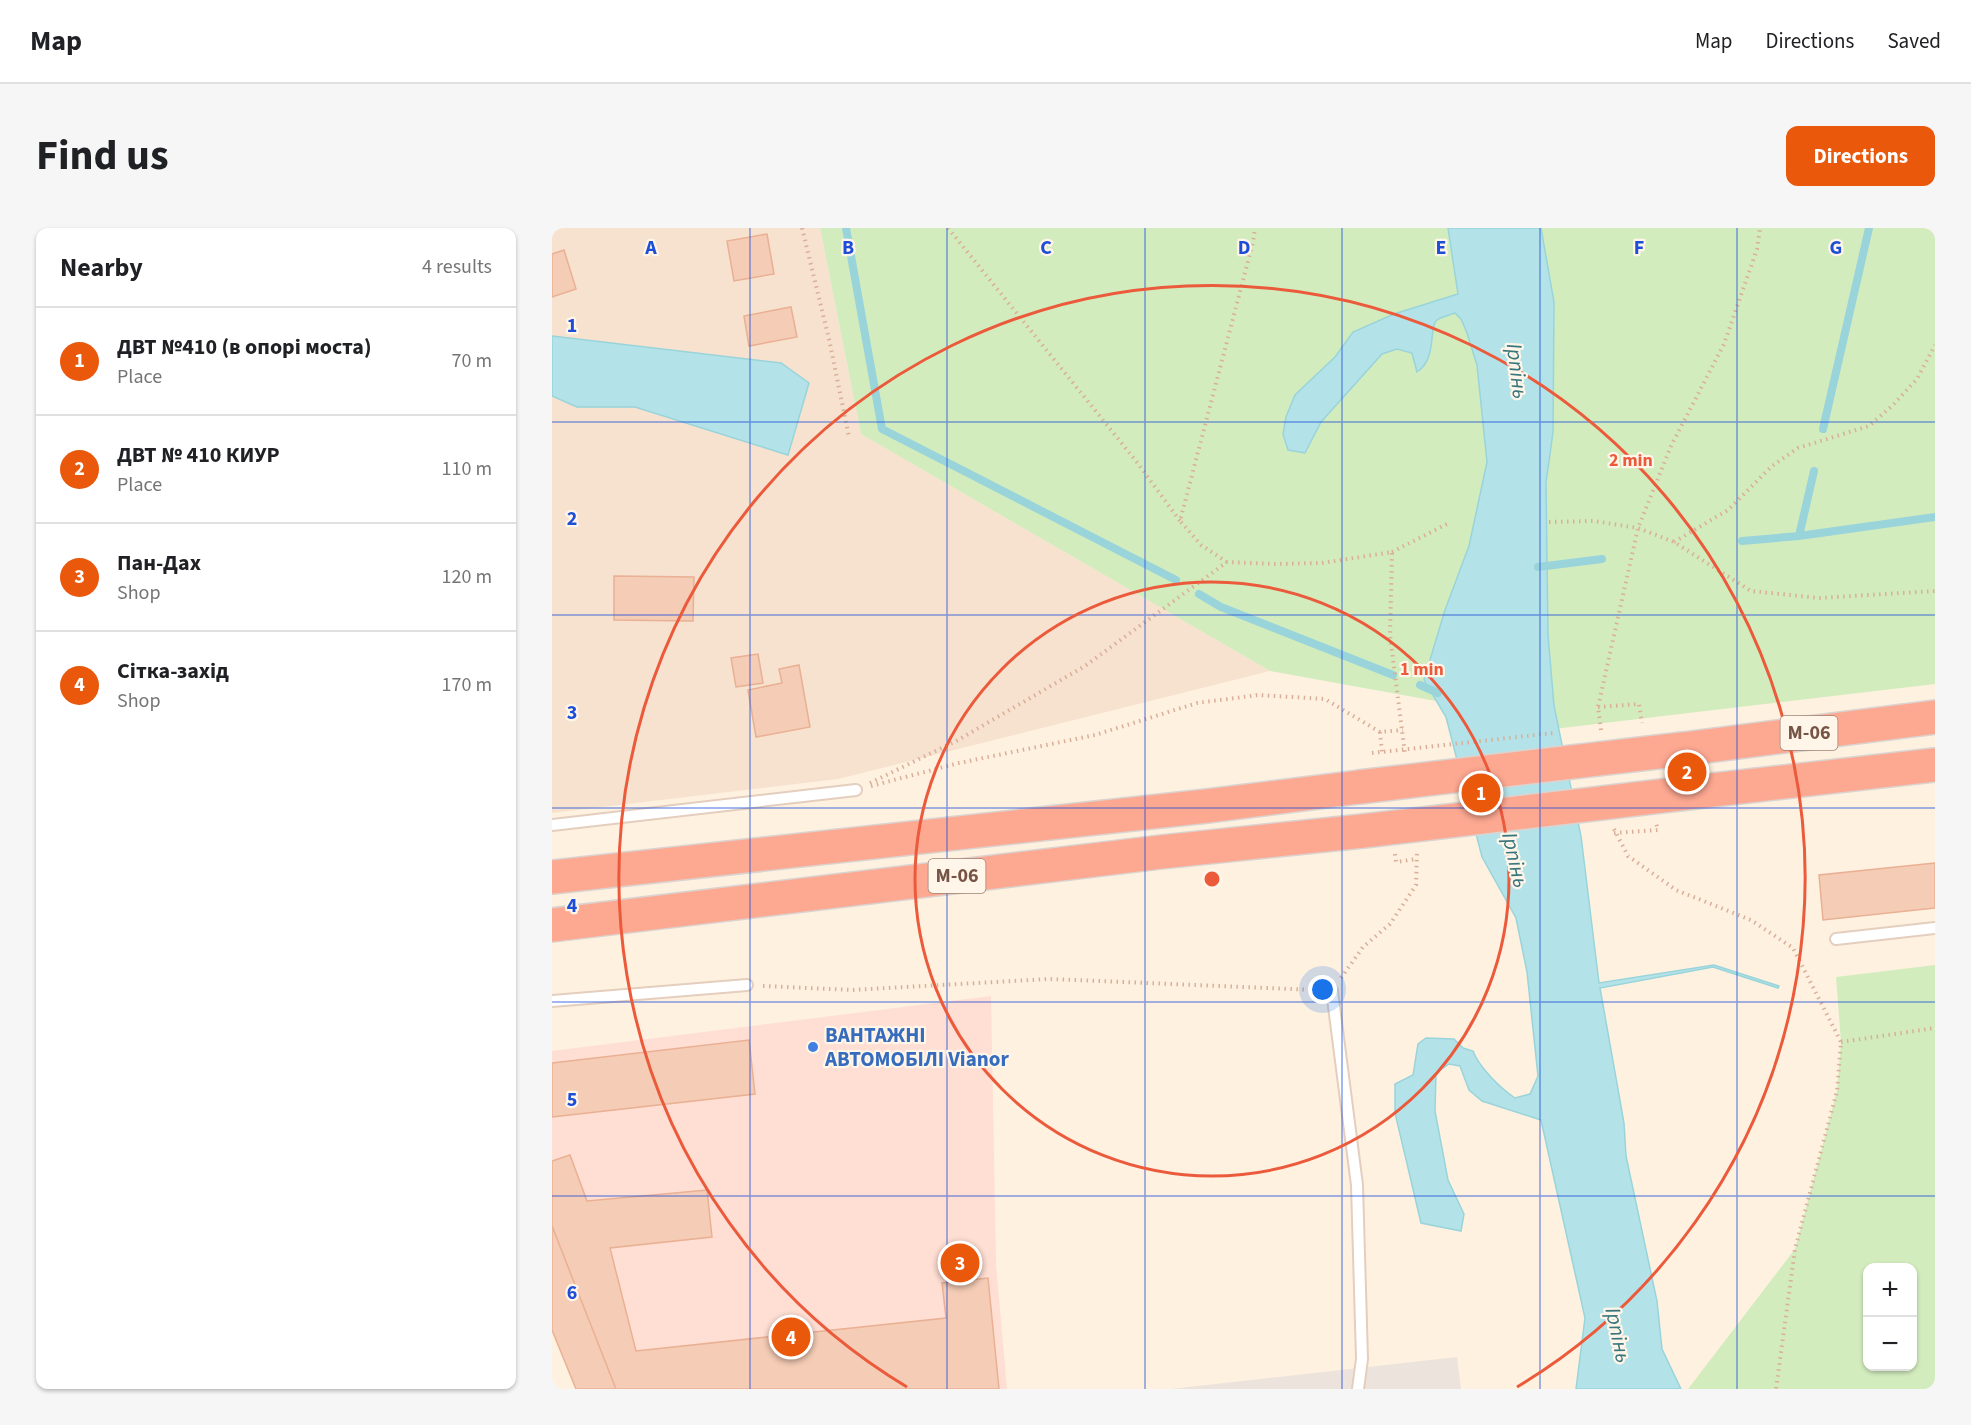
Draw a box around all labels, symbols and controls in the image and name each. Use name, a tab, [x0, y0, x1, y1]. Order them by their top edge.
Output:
text: Map	[30, 21, 82, 61]
text: Map	[1695, 26, 1733, 56]
text: Directions	[1766, 26, 1854, 56]
text: Saved	[1887, 26, 1941, 56]
text: Find us	[36, 126, 169, 186]
button: Directions	[1786, 126, 1935, 186]
text: A	[644, 234, 657, 262]
text: B	[842, 234, 854, 262]
text: C	[1040, 234, 1052, 262]
text: D	[1238, 234, 1250, 262]
text: E	[1436, 234, 1446, 262]
text: F	[1634, 234, 1644, 262]
text: G	[1830, 234, 1842, 262]
text: Nearby	[60, 249, 143, 286]
text: 4 results	[422, 253, 492, 281]
text: 1	[567, 312, 577, 340]
text: ДВТ №410 (в опорі моста)	[117, 331, 372, 363]
water label: Ірпінь	[1498, 341, 1536, 401]
text: 1	[74, 347, 85, 375]
text: 70 m	[452, 347, 492, 375]
text: Place	[117, 363, 162, 391]
text: ДВТ № 410 КИУР	[117, 439, 280, 471]
text: 2 min	[1609, 448, 1653, 473]
text: 2	[74, 455, 85, 483]
text: 110 m	[442, 455, 492, 483]
text: Place	[117, 471, 162, 499]
text: 2	[567, 505, 577, 533]
text: Пан-Дах	[117, 547, 201, 579]
text: 3	[74, 563, 85, 591]
text: 120 m	[442, 563, 492, 591]
text: Shop	[117, 579, 161, 607]
text: Сітка-захід	[117, 655, 229, 687]
text: 1 min	[1400, 657, 1444, 682]
text: 4	[74, 671, 85, 699]
text: 170 m	[442, 671, 492, 699]
text: Shop	[117, 687, 161, 715]
text: 3	[567, 699, 577, 727]
road number: М-06	[1780, 716, 1838, 750]
pin: 2	[1668, 750, 1706, 794]
pin: 1	[1462, 770, 1500, 816]
water label: Ірпінь	[1493, 829, 1537, 891]
road number: М-06	[928, 859, 986, 893]
centre of rings	[1202, 869, 1222, 889]
text: 4	[567, 892, 578, 920]
your location	[1308, 975, 1337, 1004]
place label: ВАНТАЖНІ АВТОМОБІЛІ Vianor	[824, 1020, 1009, 1074]
marker: ВАНТАЖНІ АВТОМОБІЛІ Vianor	[806, 1040, 820, 1054]
text: 5	[567, 1086, 577, 1114]
pin: 3	[940, 1240, 980, 1286]
map controls	[1863, 1263, 1917, 1371]
button: +	[1863, 1263, 1917, 1317]
text: 6	[567, 1279, 577, 1307]
water label: Ірпінь	[1597, 1304, 1639, 1366]
pin: 4	[772, 1314, 810, 1360]
button: −	[1863, 1317, 1917, 1371]

